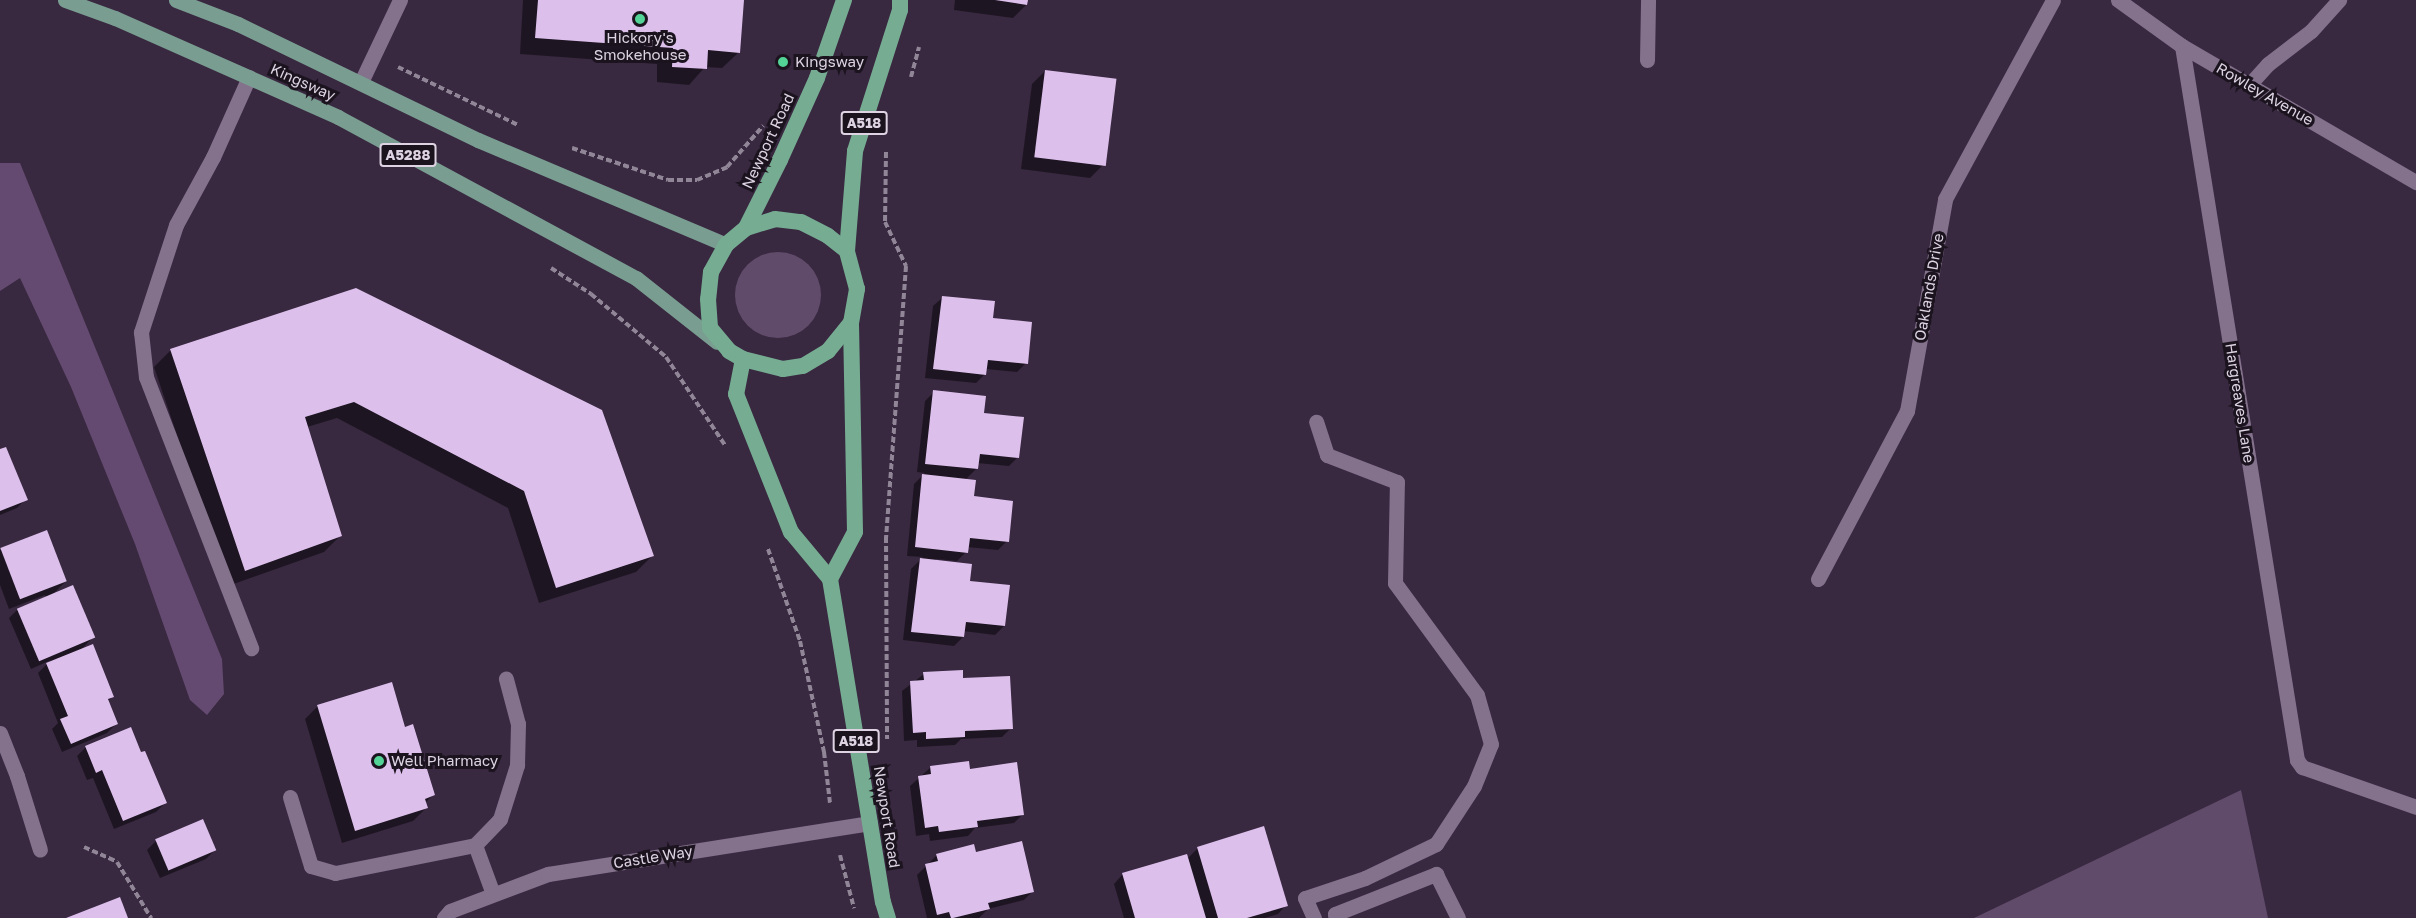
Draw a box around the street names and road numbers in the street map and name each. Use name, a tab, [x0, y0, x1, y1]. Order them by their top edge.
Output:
street label: Rowley Avenue	[2213, 59, 2317, 129]
street label: Kingsway	[268, 60, 338, 104]
street label: Newport Road	[738, 91, 798, 191]
road number: A518	[840, 112, 888, 134]
road number: A5288	[380, 144, 436, 166]
street label: Oaklands Drive	[1911, 232, 1947, 342]
street label: Hargreaves Lane	[2222, 342, 2258, 464]
road number: A518	[832, 730, 880, 752]
street label: Newport Road	[870, 765, 904, 869]
street label: Castle Way	[612, 842, 694, 872]

